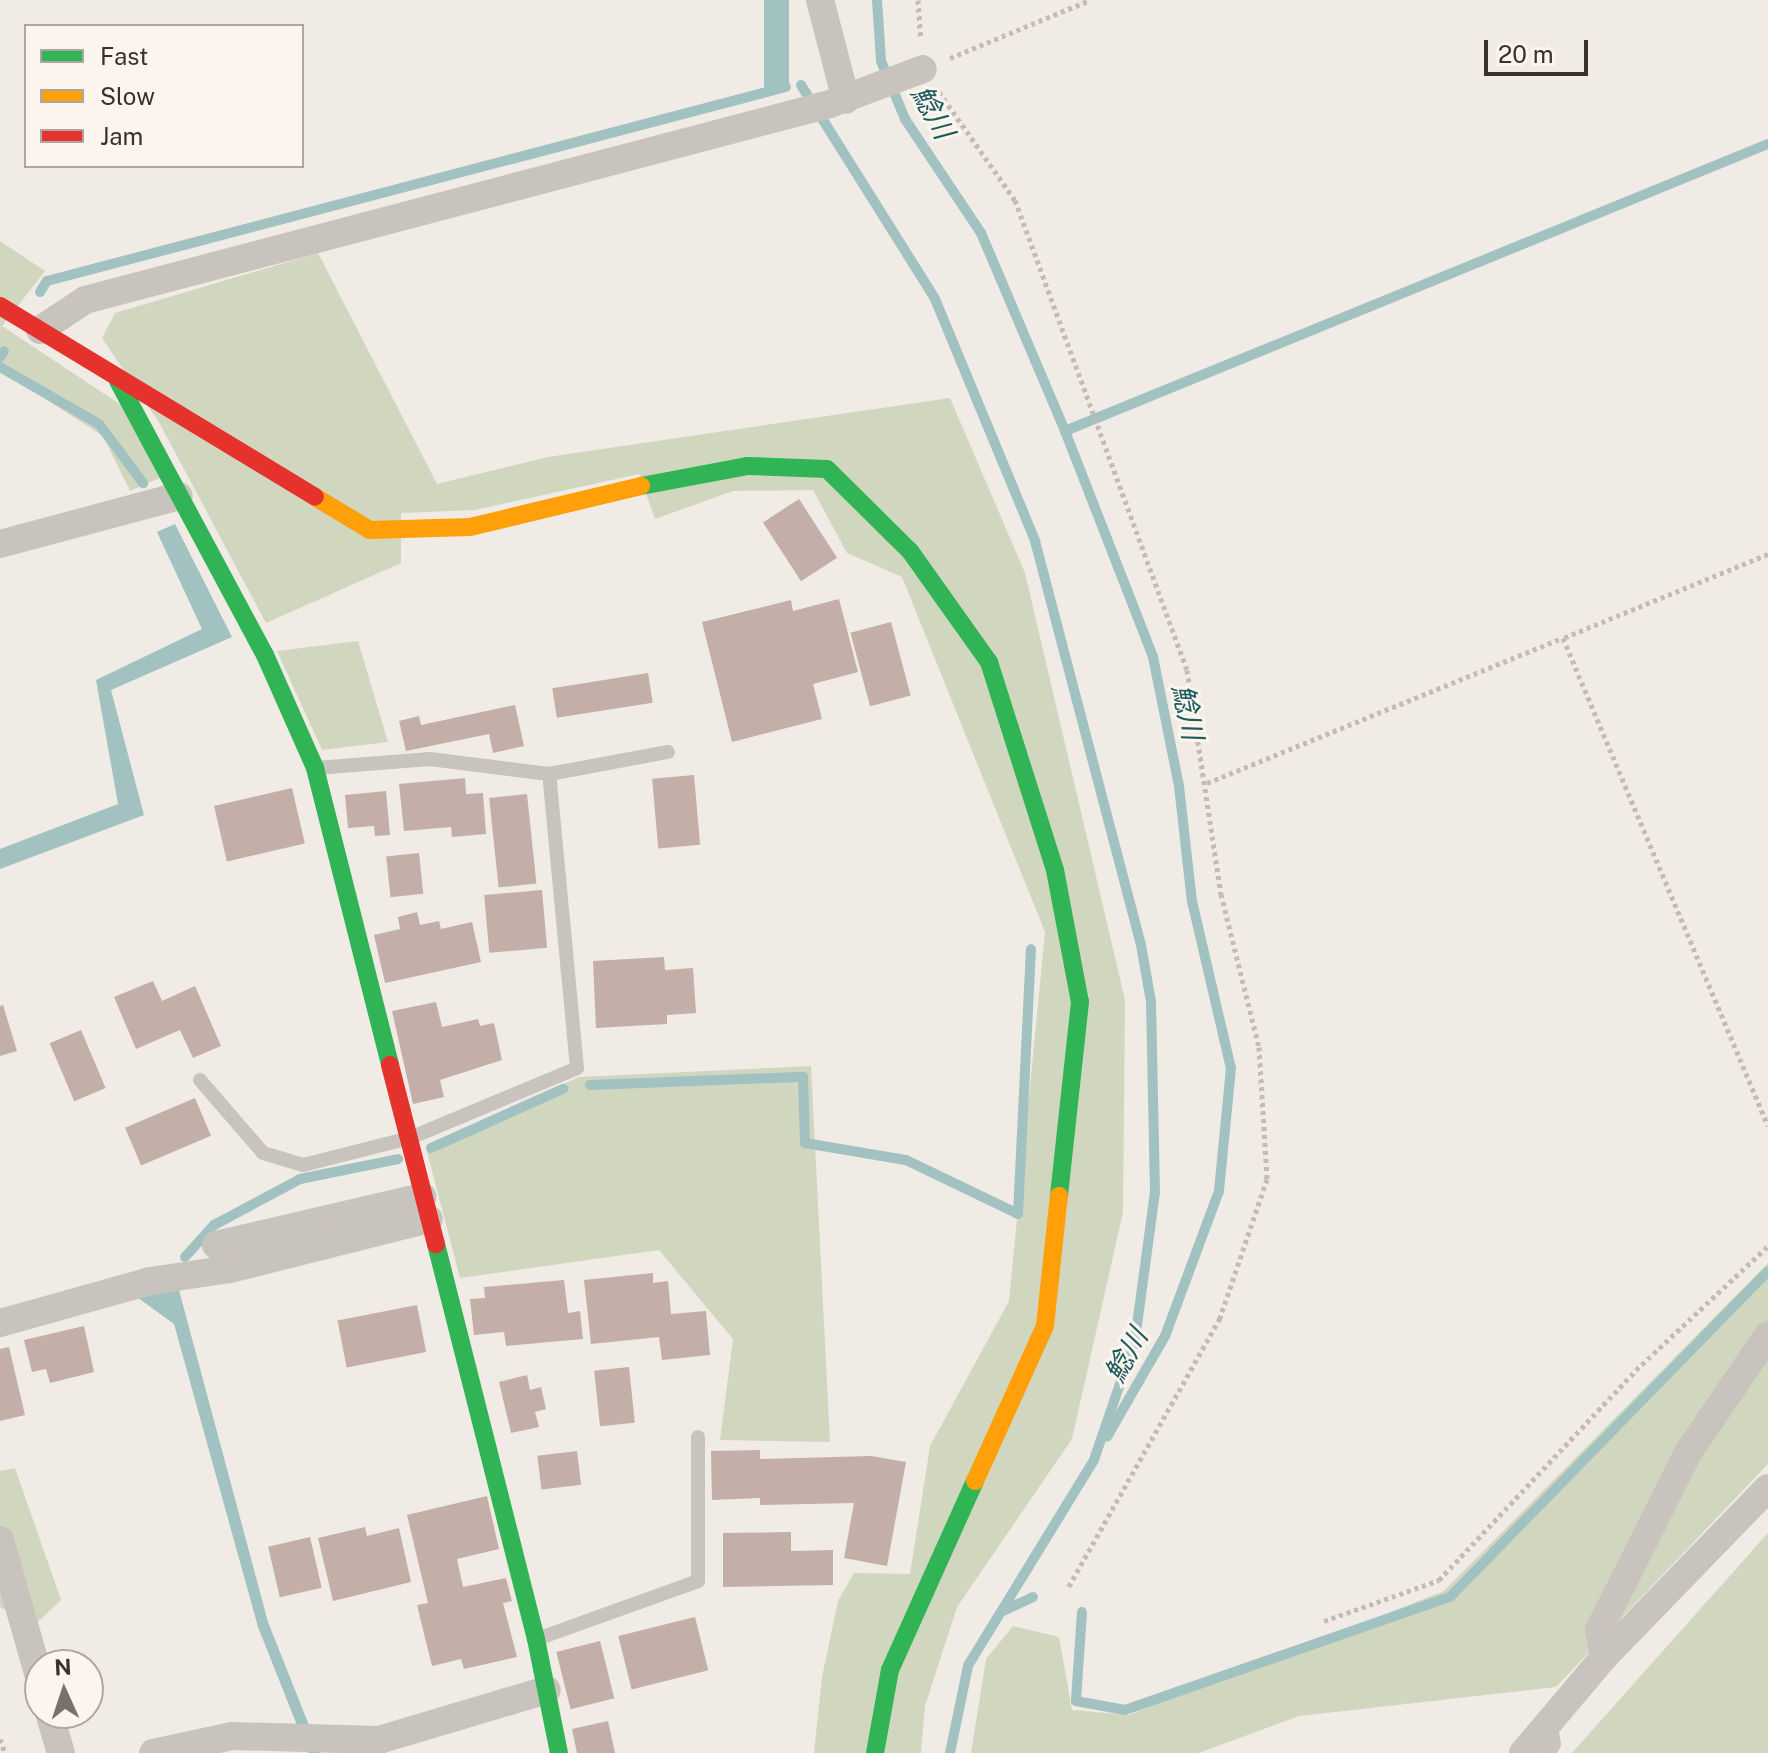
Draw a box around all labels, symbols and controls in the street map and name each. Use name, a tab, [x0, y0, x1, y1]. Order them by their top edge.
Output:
legend	[24, 24, 304, 168]
scale bar	[1488, 24, 1592, 74]
text: 20 m	[1498, 40, 1554, 68]
text: Fast	[100, 42, 148, 70]
water label: 鯰川	[905, 79, 961, 145]
text: Slow	[100, 82, 155, 110]
text: Jam	[100, 122, 143, 150]
water label: 鯰川	[1166, 681, 1210, 743]
water label: 鯰川	[1098, 1322, 1154, 1388]
north arrow	[24, 1649, 104, 1729]
text: N	[54, 1654, 72, 1680]

